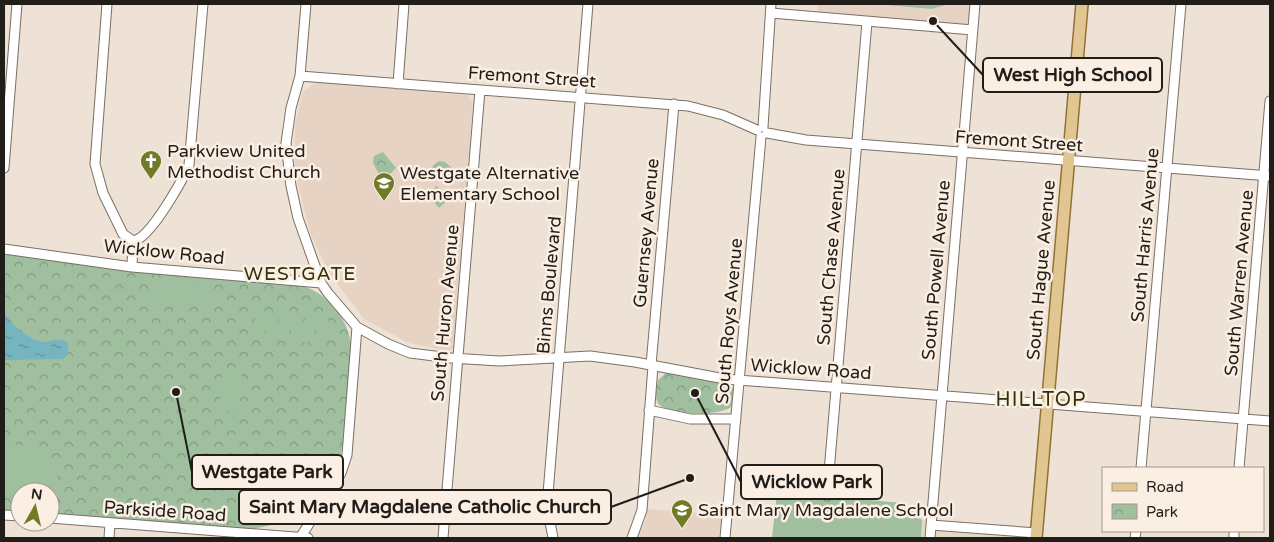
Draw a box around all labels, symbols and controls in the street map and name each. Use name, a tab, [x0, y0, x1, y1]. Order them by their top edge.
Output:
callout: West High School	[983, 58, 1162, 92]
street label: Fremont Street	[467, 62, 597, 92]
text: West High School	[994, 64, 1152, 87]
street label: Fremont Street	[954, 126, 1084, 156]
place label: Parkview United Methodist Church	[167, 140, 321, 183]
street label: South Harris Avenue	[1126, 147, 1164, 323]
church icon: Parkview United Methodist Church	[139, 149, 163, 180]
street label: Guernsey Avenue	[628, 157, 664, 309]
place label: Westgate Alternative Elementary School	[400, 162, 579, 205]
street label: South Chase Avenue	[812, 168, 850, 346]
school or university icon: Westgate Alternative Elementary School	[372, 171, 396, 202]
street label: South Powell Avenue	[917, 179, 955, 361]
street label: South Hague Avenue	[1022, 179, 1060, 361]
street label: South Warren Avenue	[1220, 189, 1258, 377]
street label: Binns Boulevard	[532, 215, 566, 355]
street label: South Huron Avenue	[426, 224, 464, 402]
street label: Wicklow Road	[102, 235, 226, 269]
street label: South Roys Avenue	[711, 237, 747, 405]
district label: WESTGATE	[244, 263, 356, 285]
street label: Wicklow Road	[750, 354, 872, 384]
district label: HILLTOP	[996, 388, 1086, 412]
callout: Westgate Park	[192, 455, 343, 489]
text: Westgate Park	[201, 461, 333, 484]
callout: Wicklow Park	[741, 465, 882, 499]
legend	[1102, 467, 1264, 532]
text: Wicklow Park	[752, 471, 873, 493]
text: Road	[1146, 478, 1184, 496]
north arrow	[10, 482, 60, 532]
text: N	[30, 485, 43, 504]
callout: Saint Mary Magdalene Catholic Church	[239, 490, 611, 524]
street label: Parkside Road	[103, 496, 227, 526]
text: Saint Mary Magdalene Catholic Church	[249, 496, 601, 519]
school or university icon: Saint Mary Magdalene School	[670, 498, 694, 529]
place label: Saint Mary Magdalene School	[698, 499, 954, 521]
text: Park	[1146, 503, 1178, 521]

